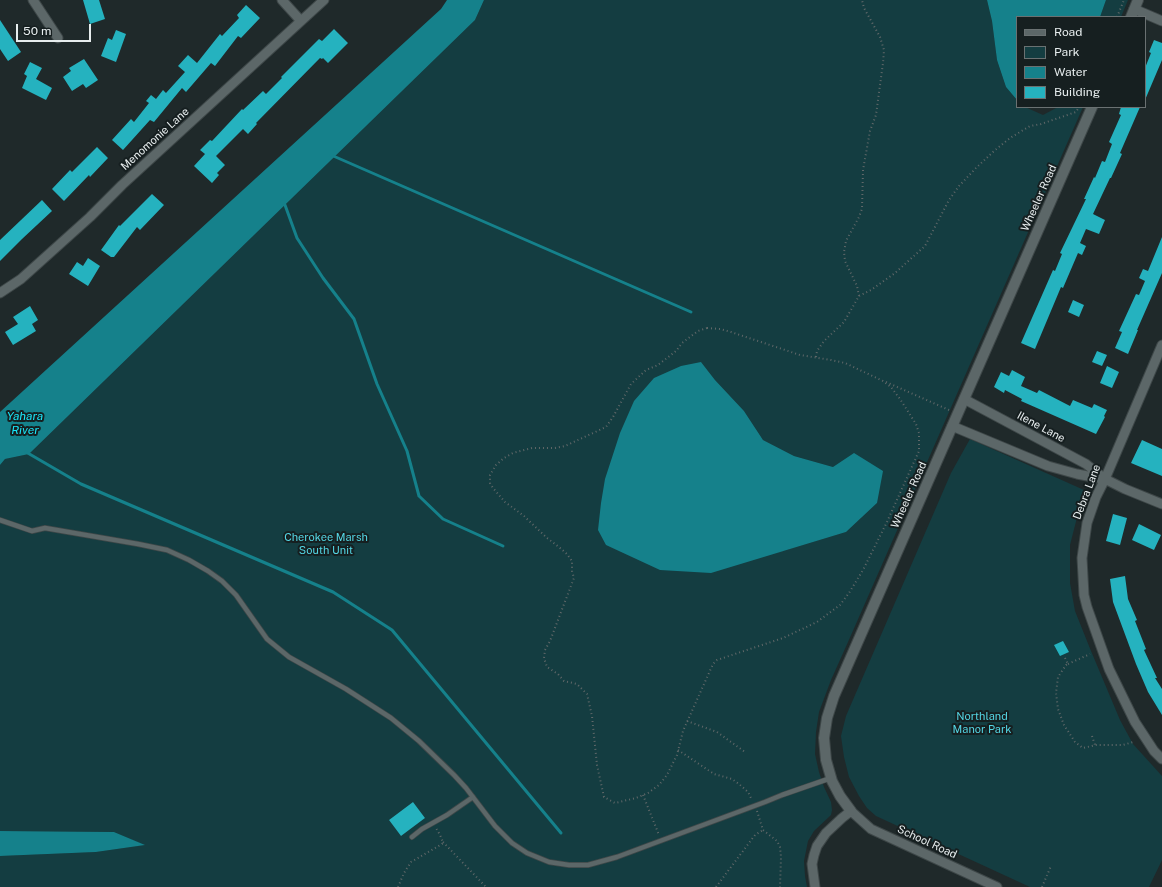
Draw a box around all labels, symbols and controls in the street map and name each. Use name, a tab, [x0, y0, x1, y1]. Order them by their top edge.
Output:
scale bar	[18, 16, 93, 42]
legend	[1016, 16, 1146, 108]
text: 50 m	[23, 24, 51, 38]
text: Road	[1054, 25, 1082, 39]
text: Park	[1054, 45, 1080, 59]
text: Water	[1054, 65, 1087, 79]
text: Building	[1054, 85, 1100, 99]
street label: Menomonie Lane	[118, 105, 192, 173]
street label: Wheeler Road	[1018, 163, 1060, 233]
water label: Yahara River	[7, 409, 43, 437]
street label: Ilene Lane	[1015, 409, 1067, 445]
street label: Wheeler Road	[888, 460, 930, 530]
street label: Debra Lane	[1070, 463, 1104, 521]
park label: Cherokee Marsh South Unit	[284, 531, 368, 557]
park label: Northland Manor Park	[953, 710, 1011, 736]
street label: School Road	[895, 822, 959, 862]

